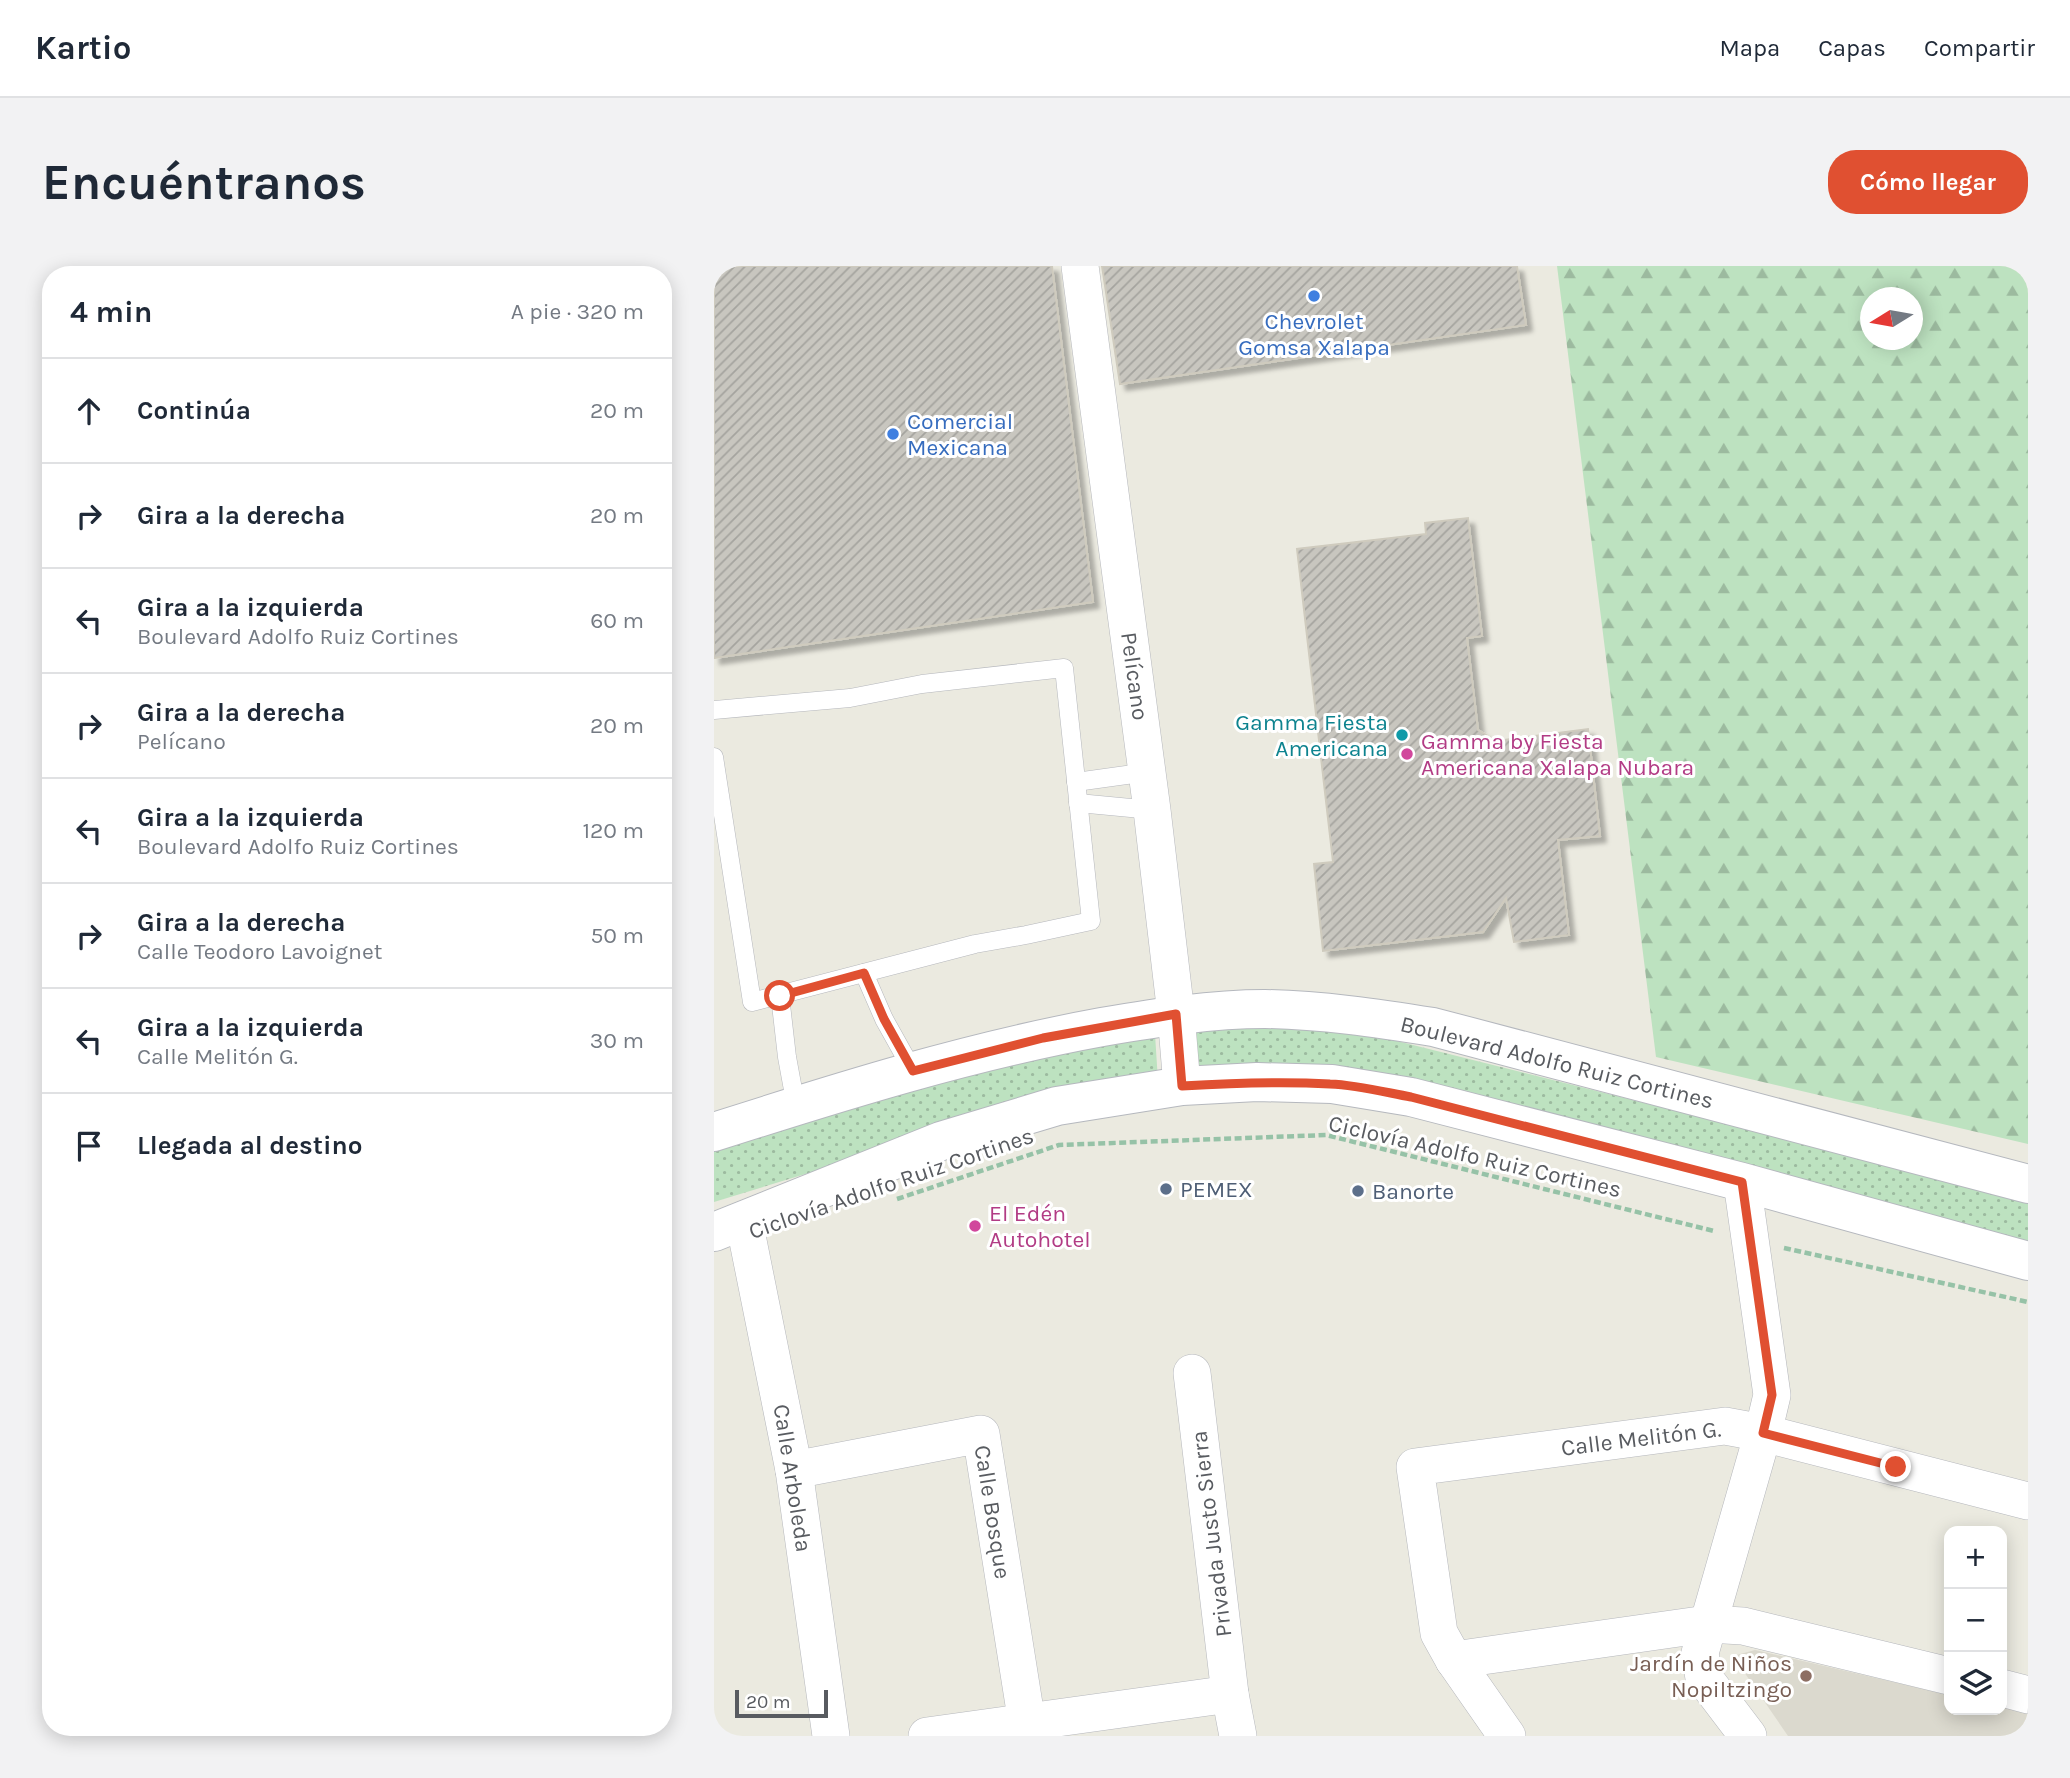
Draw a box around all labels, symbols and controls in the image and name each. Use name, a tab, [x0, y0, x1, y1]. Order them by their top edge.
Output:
text: Kartio	[35, 29, 131, 67]
text: Mapa	[1719, 34, 1780, 62]
text: Capas	[1818, 34, 1886, 62]
text: Compartir	[1924, 34, 2035, 62]
button: Cómo llegar	[1828, 150, 2028, 214]
text: Encuéntranos	[42, 154, 366, 211]
north arrow	[1860, 287, 1923, 350]
marker: Chevrolet Gomsa Xalapa	[1306, 288, 1322, 304]
text: 4 min	[70, 294, 152, 330]
text: A pie · 320 m	[511, 298, 644, 325]
place label: Chevrolet Gomsa Xalapa	[1238, 308, 1390, 361]
icon: ahead	[70, 392, 108, 430]
text: Continúa	[137, 395, 251, 426]
text: 20 m	[590, 397, 644, 424]
place label: Comercial Mexicana	[907, 408, 1013, 461]
marker: Comercial Mexicana	[885, 426, 901, 442]
icon: right	[70, 497, 108, 535]
text: Gira a la derecha	[137, 500, 346, 531]
text: 20 m	[590, 502, 644, 529]
text: Gira a la izquierda	[137, 592, 364, 623]
icon: left	[70, 602, 108, 640]
text: 60 m	[590, 607, 644, 634]
text: Boulevard Adolfo Ruiz Cortines	[137, 623, 459, 650]
street label: Pelícano	[1115, 630, 1154, 722]
text: Gira a la derecha	[137, 697, 346, 728]
icon: right	[70, 707, 108, 745]
place label: Gamma Fiesta Americana	[1235, 709, 1388, 762]
text: 20 m	[590, 712, 644, 739]
marker: Gamma Fiesta Americana	[1394, 727, 1410, 743]
text: Pelícano	[137, 728, 226, 755]
place label: Gamma by Fiesta Americana Xalapa Nubara	[1421, 728, 1694, 781]
marker: Gamma by Fiesta Americana Xalapa Nubara	[1399, 746, 1415, 762]
text: Gira a la izquierda	[137, 802, 364, 833]
icon: left	[70, 812, 108, 850]
text: 120 m	[582, 817, 644, 844]
text: Boulevard Adolfo Ruiz Cortines	[137, 833, 459, 860]
text: Gira a la derecha	[137, 907, 346, 938]
icon: right	[70, 917, 108, 955]
text: 50 m	[590, 922, 644, 949]
text: Calle Teodoro Lavoignet	[137, 938, 382, 965]
route start	[764, 980, 795, 1011]
street label: Boulevard Adolfo Ruiz Cortines	[1397, 1010, 1716, 1115]
text: Gira a la izquierda	[137, 1012, 364, 1043]
icon: left	[70, 1022, 108, 1060]
text: 30 m	[590, 1027, 644, 1054]
text: Calle Melitón G.	[137, 1043, 298, 1070]
street label: Ciclovía Adolfo Ruiz Cortines	[1326, 1110, 1624, 1203]
street label: Ciclovía Adolfo Ruiz Cortines	[745, 1122, 1037, 1245]
icon: arrive	[70, 1127, 108, 1165]
text: Llegada al destino	[137, 1130, 363, 1161]
place label: PEMEX	[1180, 1176, 1253, 1203]
place label: Banorte	[1372, 1178, 1454, 1205]
marker: PEMEX	[1158, 1181, 1174, 1197]
marker: Banorte	[1350, 1183, 1366, 1199]
place label: El Edén Autohotel	[989, 1200, 1091, 1253]
marker: El Edén Autohotel	[967, 1218, 983, 1234]
street label: Calle Arboleda	[768, 1402, 818, 1554]
street label: Calle Melitón G.	[1560, 1415, 1723, 1462]
street label: Privada Justo Sierra	[1185, 1429, 1238, 1639]
street label: Calle Bosque	[969, 1443, 1016, 1581]
route end	[1880, 1451, 1911, 1482]
map controls	[1944, 1526, 2007, 1715]
button: +	[1944, 1526, 2007, 1589]
button: −	[1944, 1589, 2007, 1652]
place label: Jardín de Niños Nopiltzingo	[1630, 1650, 1792, 1703]
button: layers	[1944, 1652, 2007, 1715]
marker: Jardín de Niños Nopiltzingo	[1798, 1668, 1814, 1684]
scale bar	[735, 1687, 828, 1719]
text: 20 m	[746, 1691, 791, 1713]

